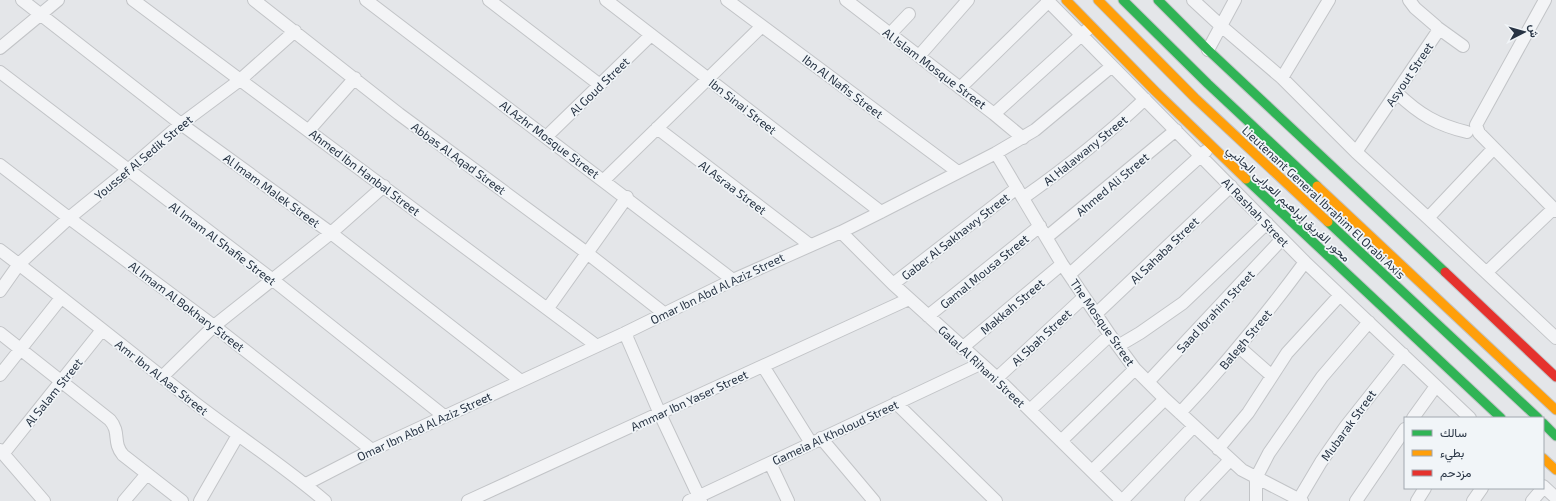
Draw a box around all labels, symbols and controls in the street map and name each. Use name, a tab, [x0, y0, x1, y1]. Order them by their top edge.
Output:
north arrow	[1504, 12, 1544, 52]
text: ش	[1526, 24, 1542, 38]
street label: Al Islam Mosque Street	[881, 25, 990, 112]
street label: Asyout Street	[1382, 39, 1436, 109]
street label: Ibn Al Nafis Street	[800, 51, 886, 121]
street label: Al Goud Street	[566, 54, 632, 118]
street label: Ibn Sinai Street	[706, 75, 780, 137]
street label: Al Azhr Mosque Street	[498, 97, 603, 181]
street label: Youssef Al Sedik Street	[91, 112, 195, 202]
street label: Al Halawany Street	[1040, 112, 1130, 188]
street label: Abbas Al Aqad Street	[409, 119, 509, 197]
street label: Lieutenant General Ibrahim El Orabi Axis	[1240, 123, 1408, 281]
street label: Ahmed Ibn Hanbal Street	[307, 126, 423, 218]
street label: محور الفريق إبراهيم العرابى الجانبي	[1222, 142, 1354, 267]
street label: Ahmed Ali Street	[1073, 149, 1152, 219]
street label: Al Imam Malek Street	[221, 150, 323, 230]
street label: Al Asraa Street	[697, 157, 770, 217]
street label: Al Rashah Street	[1220, 175, 1293, 250]
street label: Gaber Al Sakhawy Street	[898, 189, 1012, 282]
street label: Al Imam Al Shafie Street	[167, 198, 279, 288]
street label: Al Sahaba Street	[1127, 214, 1201, 286]
street label: Gamal Mousa Street	[937, 231, 1031, 311]
street label: Omar Ibn Abd Al Aziz Street	[648, 249, 787, 327]
street label: Al Imam Al Bokhary Street	[127, 258, 248, 354]
street label: Saad Ibrahim Street	[1173, 267, 1257, 355]
street label: Makkah Street	[977, 275, 1047, 337]
street label: The Mosque Street	[1068, 276, 1138, 368]
street label: Al Sbah Street	[1008, 305, 1074, 368]
street label: Balegh Street	[1216, 306, 1274, 372]
street label: Galal Al Rihani Street	[936, 322, 1028, 410]
street label: Amr Ibn Al Aas Street	[113, 336, 211, 418]
street label: Al Salam Street	[21, 355, 85, 429]
street label: Ammar Ibn Yaser Street	[628, 367, 750, 433]
street label: Mubarak Street	[1318, 386, 1379, 463]
street label: Omar Ibn Abd Al Aziz Street	[354, 388, 494, 463]
street label: Gameia Al Kholoud Street	[770, 396, 901, 467]
legend	[1404, 417, 1544, 489]
text: سالك	[1440, 425, 1467, 439]
text: بطيء	[1440, 445, 1464, 463]
text: مزدحم	[1440, 465, 1471, 481]

